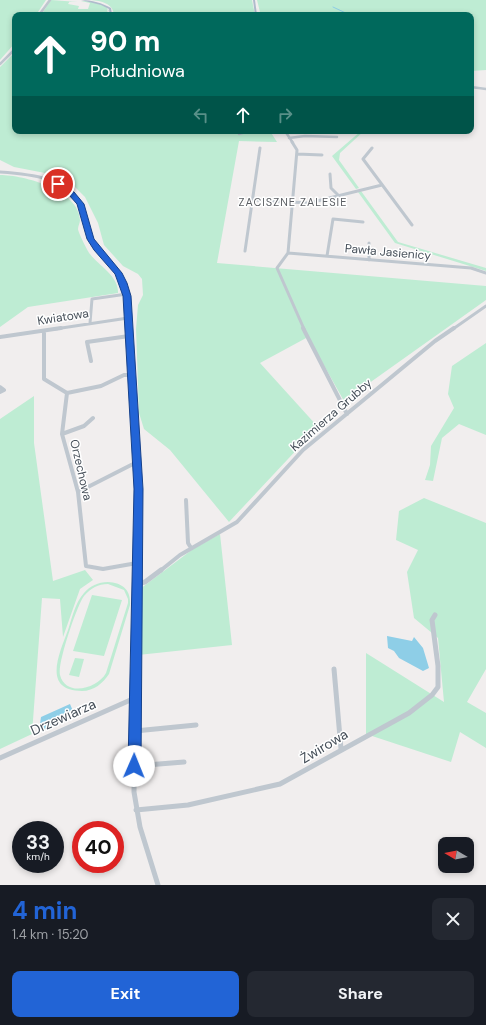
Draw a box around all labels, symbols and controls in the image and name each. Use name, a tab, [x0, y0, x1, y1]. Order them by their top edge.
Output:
text: 90 m	[90, 23, 160, 60]
icon: ahead	[24, 28, 76, 80]
text: Południowa	[90, 59, 185, 83]
icon: left	[190, 104, 212, 126]
icon: ahead	[232, 104, 254, 126]
icon: right	[274, 104, 296, 126]
pin	[41, 167, 75, 201]
icon: arrive	[47, 173, 69, 195]
district label: ZACISZNE ZALESIE	[239, 195, 347, 209]
street label: Pawła Jasienicy	[344, 240, 432, 264]
street label: Kwiatowa	[36, 305, 90, 329]
street label: Kazimierza Grubby	[287, 375, 375, 455]
street label: Orzechowa	[66, 438, 96, 502]
street label: Drzewiarza	[27, 695, 99, 739]
street label: Żwirowa	[297, 725, 351, 767]
position arrow	[113, 745, 155, 787]
speed limit sign: 40	[72, 821, 124, 873]
text: 33	[26, 829, 50, 855]
north arrow	[438, 837, 474, 873]
map controls	[438, 837, 474, 873]
text: km/h	[26, 850, 50, 863]
text: 4 min	[12, 895, 77, 926]
button: close	[432, 898, 474, 940]
text: 1.4 km · 15:20	[12, 926, 88, 943]
button: Exit	[12, 971, 239, 1017]
button: Share	[247, 971, 474, 1017]

